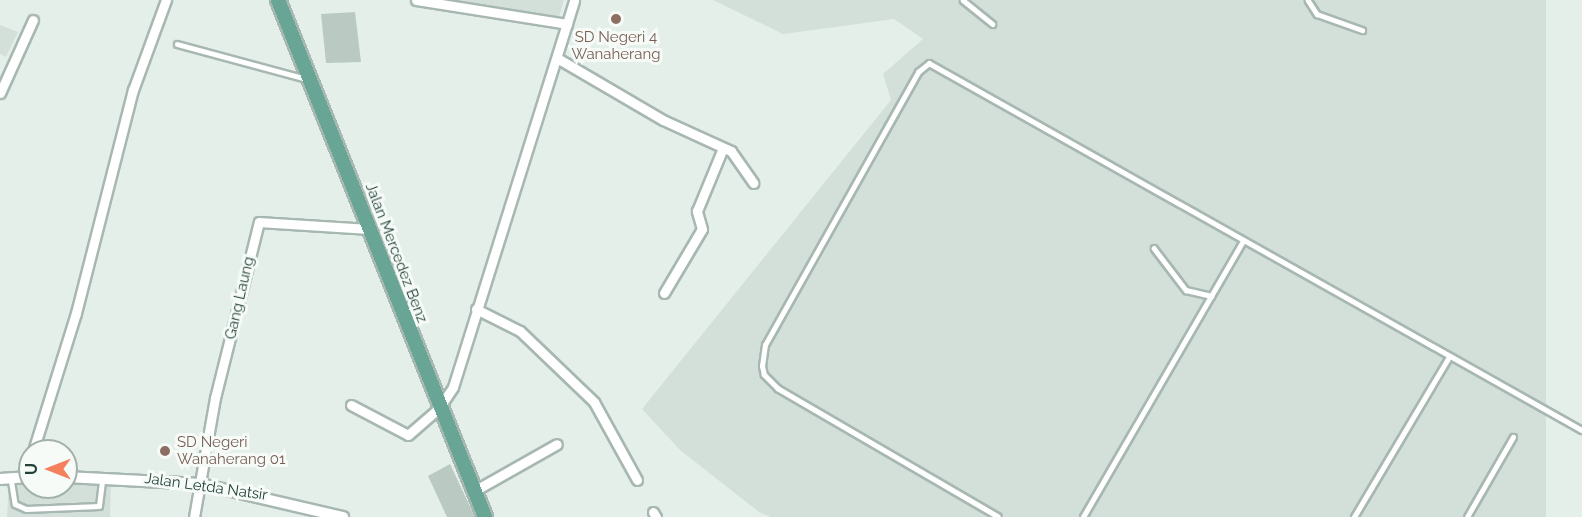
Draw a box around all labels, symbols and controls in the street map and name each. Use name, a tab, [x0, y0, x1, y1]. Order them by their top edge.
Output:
marker: SD Negeri 4 Wanaherang	[609, 12, 623, 26]
place label: SD Negeri 4 Wanaherang	[572, 28, 660, 63]
street label: Jalan Mercedez Benz	[361, 181, 431, 325]
street label: Gang Laung	[222, 255, 258, 341]
place label: SD Negeri Wanaherang 01	[177, 433, 285, 468]
north arrow	[18, 439, 78, 499]
marker: SD Negeri Wanaherang 01	[158, 444, 172, 458]
text: U	[22, 463, 41, 475]
street label: Jalan Letda Natsir	[143, 469, 269, 505]

